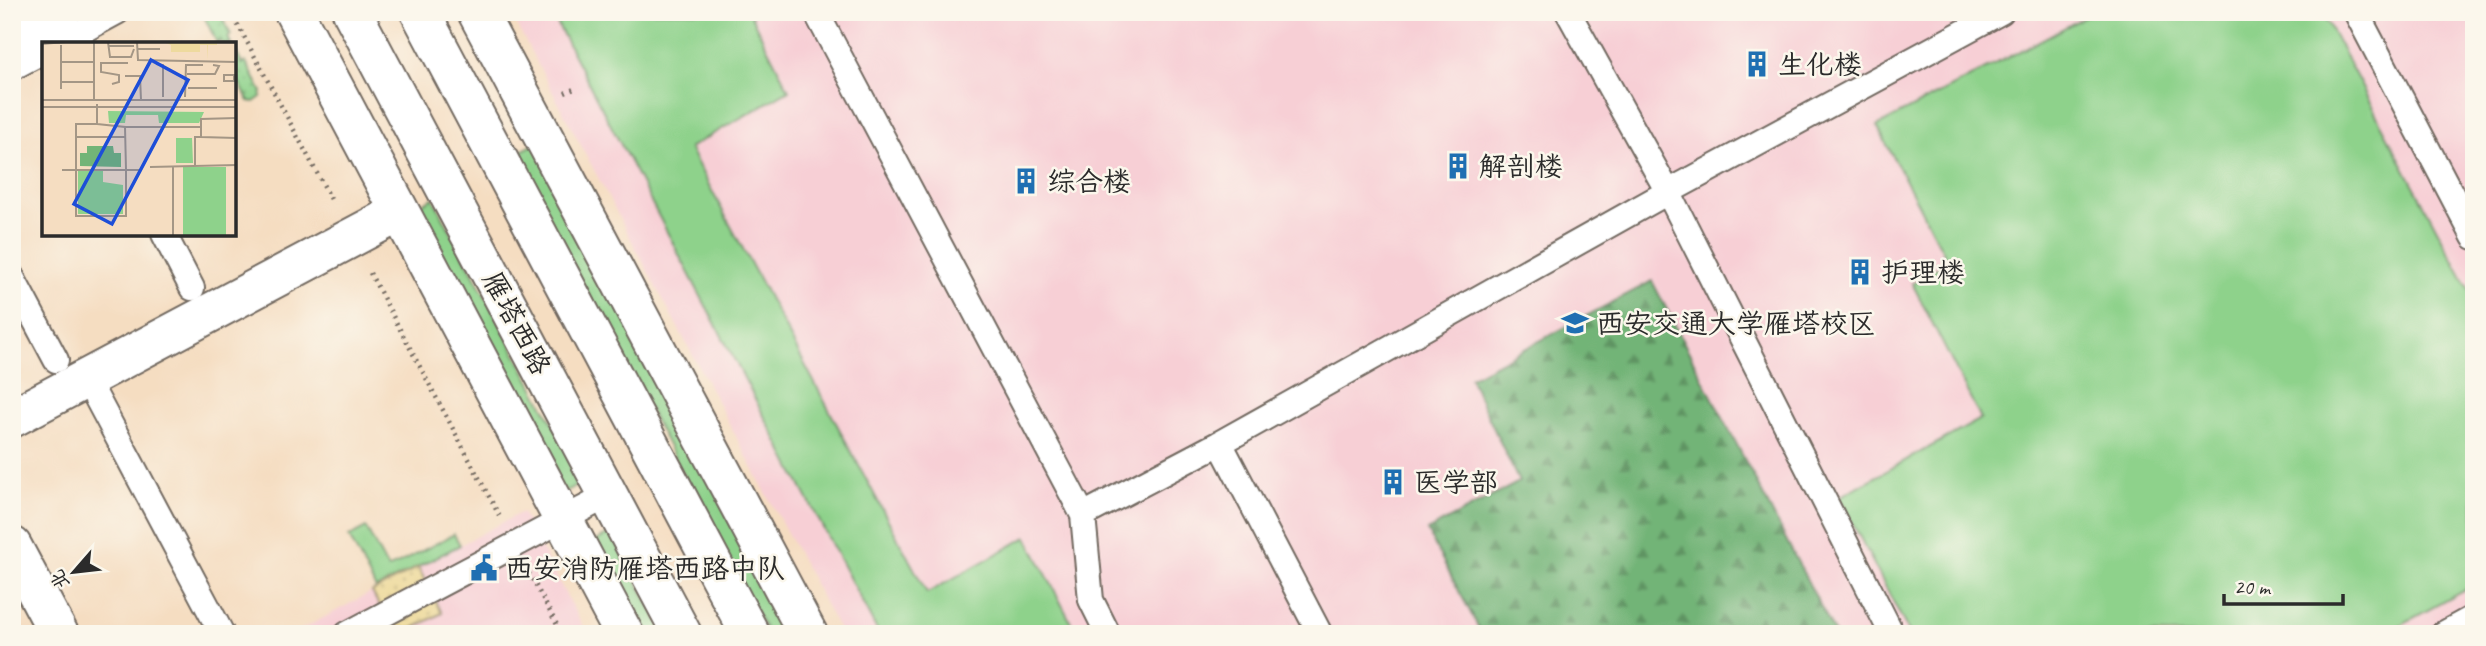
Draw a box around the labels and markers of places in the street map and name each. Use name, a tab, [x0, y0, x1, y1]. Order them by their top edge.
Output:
place label: 生化楼	[1778, 47, 1862, 82]
building icon: 生化楼	[1742, 49, 1772, 79]
place label: 解剖楼	[1479, 149, 1563, 184]
building icon: 解剖楼	[1443, 151, 1473, 181]
place label: 综合楼	[1047, 164, 1131, 199]
building icon: 综合楼	[1011, 166, 1041, 196]
place label: 护理楼	[1881, 255, 1965, 290]
building icon: 护理楼	[1845, 257, 1875, 287]
place label: 西安交通大学雁塔校区	[1596, 306, 1876, 341]
school or university icon: 西安交通大学雁塔校区	[1560, 308, 1590, 338]
place label: 医学部	[1414, 465, 1498, 500]
building icon: 医学部	[1378, 467, 1408, 497]
place label: 西安消防雁塔西路中队	[505, 551, 785, 586]
public building icon: 西安消防雁塔西路中队	[469, 553, 499, 583]

